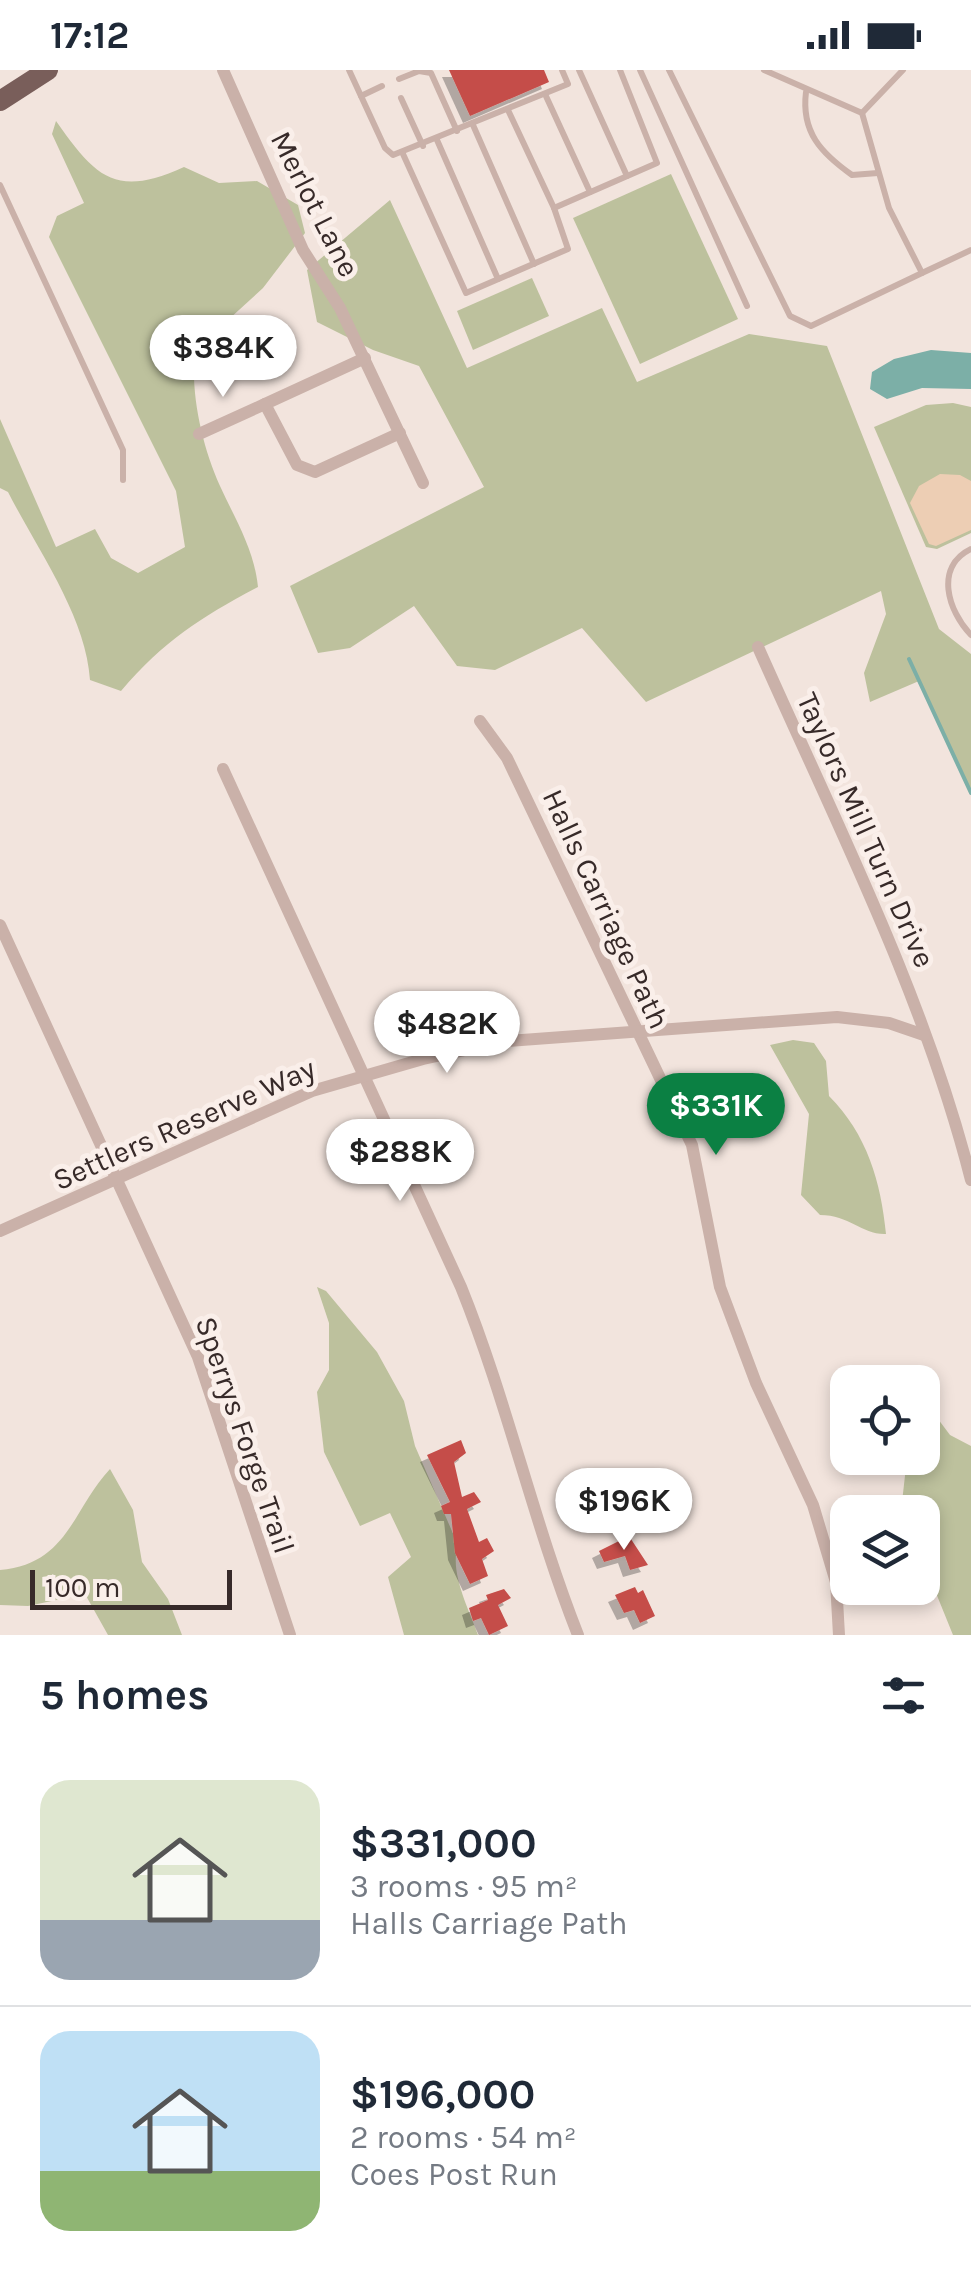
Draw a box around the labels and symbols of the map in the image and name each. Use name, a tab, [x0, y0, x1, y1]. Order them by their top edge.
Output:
street label: Merlot Lane	[263, 125, 367, 283]
pin: $384K	[153, 315, 293, 400]
street label: Taylors Mill Turn Drive	[789, 687, 943, 973]
street label: Halls Carriage Path	[535, 783, 677, 1035]
pin: $482K	[377, 991, 517, 1076]
street label: Settlers Reserve Way	[47, 1050, 321, 1198]
pin: $331K	[646, 1073, 786, 1158]
pin: $288K	[330, 1119, 470, 1204]
street label: Sperrys Forge Trail	[188, 1312, 302, 1558]
pin: $196K	[554, 1468, 694, 1553]
scale bar	[30, 1565, 232, 1610]

